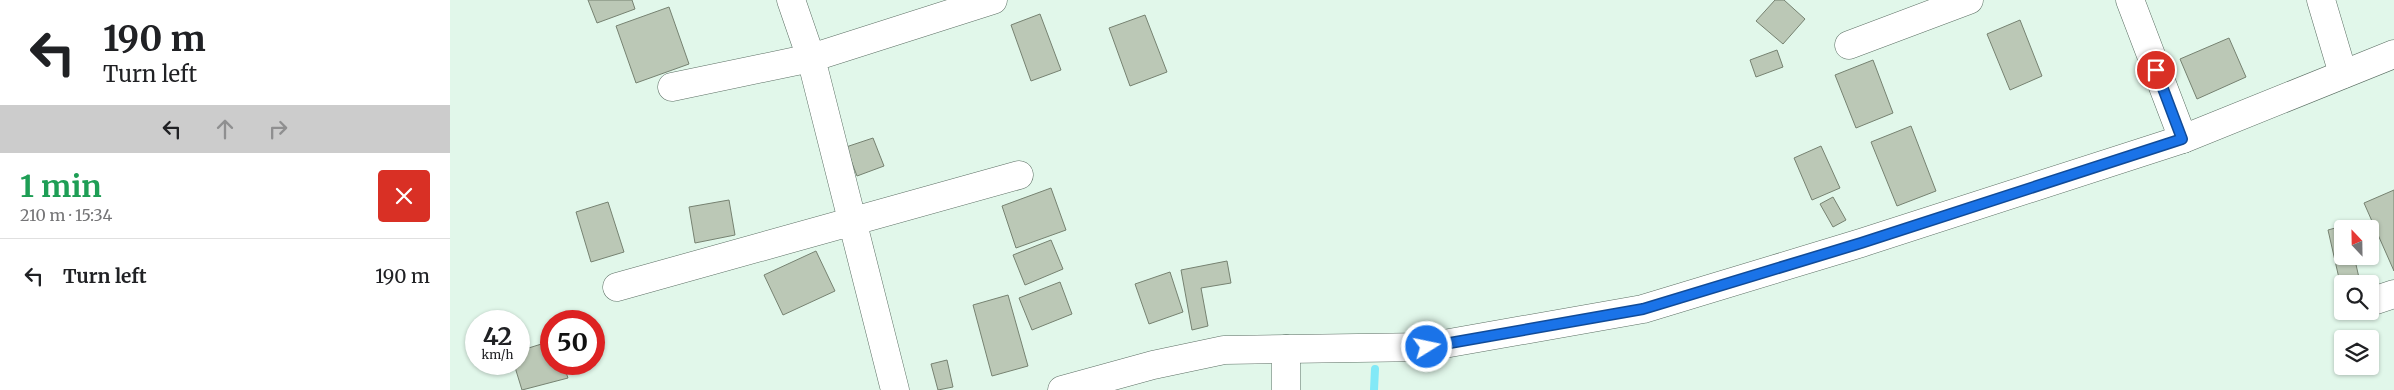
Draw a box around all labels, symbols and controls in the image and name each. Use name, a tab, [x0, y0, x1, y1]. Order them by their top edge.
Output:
text: 190 m	[103, 17, 206, 61]
icon: left	[20, 20, 85, 85]
pin	[2135, 49, 2177, 91]
icon: arrive	[2142, 56, 2170, 84]
text: Turn left	[103, 60, 197, 88]
icon: left	[158, 115, 186, 143]
icon: ahead	[211, 115, 239, 143]
icon: right	[264, 115, 292, 143]
text: 1 min	[20, 167, 102, 205]
button: close	[378, 170, 430, 222]
text: 210 m · 15:34	[20, 205, 112, 225]
north arrow	[2334, 220, 2379, 265]
map controls	[2334, 220, 2379, 375]
icon: left	[20, 262, 48, 290]
text: Turn left	[63, 264, 147, 288]
text: 190 m	[375, 264, 430, 288]
button: search	[2334, 275, 2379, 320]
speed limit sign: 50	[540, 310, 605, 375]
text: 42	[483, 320, 512, 352]
position arrow	[1400, 320, 1452, 372]
button: layers	[2334, 330, 2379, 375]
text: km/h	[482, 347, 513, 362]

